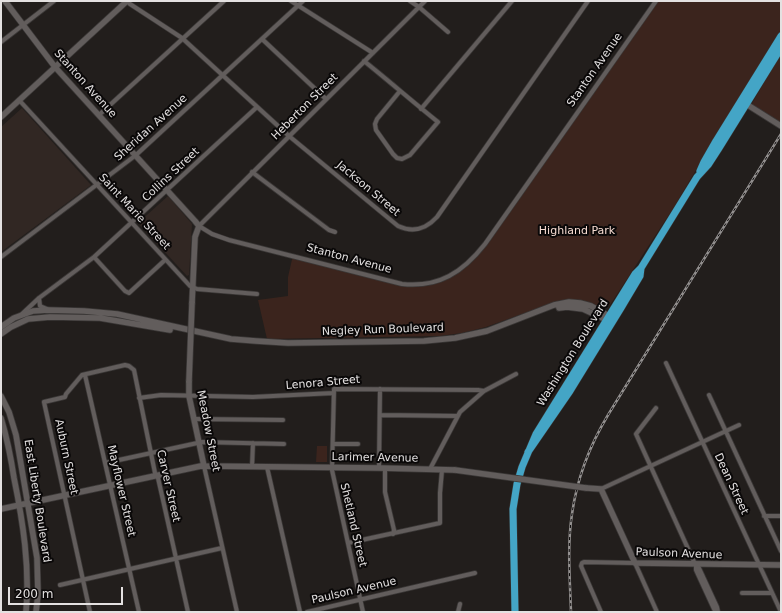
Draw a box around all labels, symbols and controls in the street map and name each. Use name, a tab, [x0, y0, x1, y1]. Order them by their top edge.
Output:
street label: Stanton Avenue	[565, 30, 625, 110]
street label: Stanton Avenue	[51, 47, 119, 121]
street label: Heberton Street	[269, 71, 341, 143]
street label: Sheridan Avenue	[112, 92, 190, 164]
street label: Collins Street	[140, 145, 202, 205]
street label: Jackson Street	[334, 159, 402, 219]
street label: Saint Marie Street	[95, 171, 173, 253]
park label: Highland Park	[539, 224, 615, 238]
street label: Stanton Avenue	[305, 241, 393, 277]
street label: Washington Boulevard	[535, 297, 611, 409]
street label: Negley Run Boulevard	[322, 321, 444, 339]
street label: Lenora Street	[285, 373, 361, 393]
street label: Meadow Street	[194, 389, 222, 473]
street label: Auburn Street	[52, 418, 80, 496]
street label: East Liberty Boulevard	[21, 438, 53, 564]
street label: Mayflower Street	[104, 444, 138, 538]
street label: Carver Street	[153, 449, 183, 523]
street label: Larimer Avenue	[331, 451, 419, 465]
street label: Dean Street	[711, 451, 751, 517]
street label: Shetland Street	[337, 482, 369, 568]
street label: Paulson Avenue	[635, 546, 723, 562]
street label: Paulson Avenue	[310, 575, 398, 607]
scale bar	[10, 579, 125, 605]
text: 200 m	[15, 587, 53, 601]

